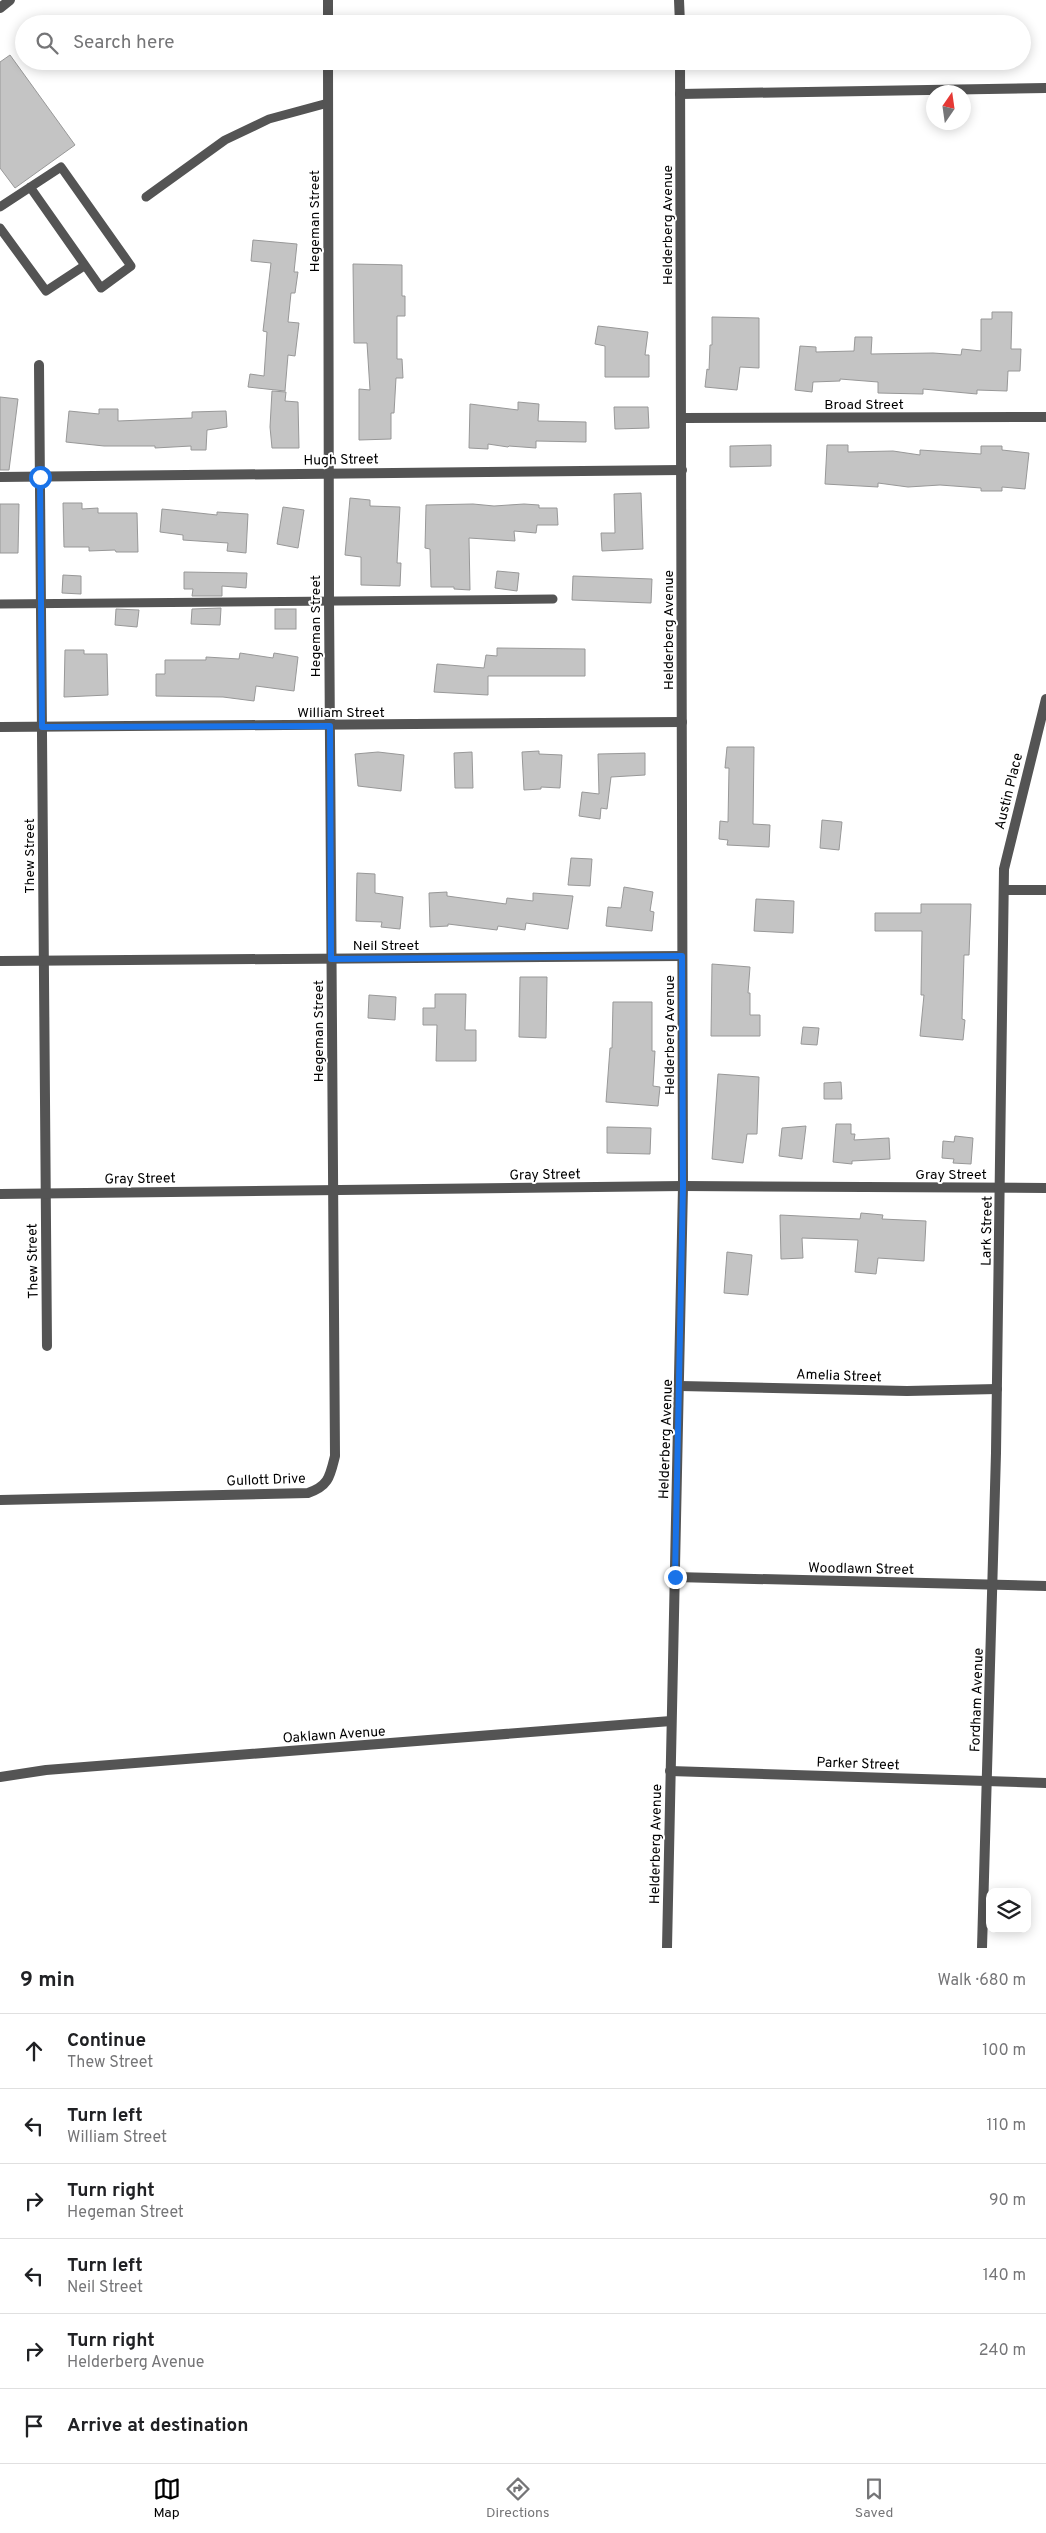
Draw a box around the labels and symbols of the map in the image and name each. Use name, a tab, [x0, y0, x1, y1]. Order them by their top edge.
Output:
north arrow	[926, 85, 971, 130]
street label: Helderberg Avenue	[660, 165, 677, 285]
street label: Hegeman Street	[307, 170, 324, 272]
street label: Broad Street	[824, 397, 904, 414]
street label: Hugh Street	[303, 451, 379, 470]
route start	[29, 466, 52, 489]
street label: Helderberg Avenue	[661, 570, 678, 690]
street label: Hegeman Street	[308, 575, 325, 677]
street label: William Street	[297, 705, 385, 722]
street label: Austin Place	[992, 751, 1027, 831]
street label: Thew Street	[22, 818, 39, 894]
street label: Neil Street	[353, 938, 419, 955]
street label: Helderberg Avenue	[662, 975, 679, 1095]
street label: Hegeman Street	[311, 980, 328, 1082]
street label: Gray Street	[509, 1166, 581, 1185]
street label: Gray Street	[915, 1167, 987, 1184]
street label: Gray Street	[104, 1170, 176, 1189]
street label: Lark Street	[978, 1196, 997, 1266]
street label: Thew Street	[24, 1223, 43, 1299]
street label: Amelia Street	[796, 1367, 882, 1386]
street label: Helderberg Avenue	[656, 1379, 677, 1499]
street label: Gullott Drive	[226, 1471, 306, 1490]
street label: Woodlawn Street	[808, 1560, 914, 1579]
route end	[664, 1566, 687, 1589]
street label: Fordham Avenue	[967, 1648, 988, 1752]
street label: Oaklawn Avenue	[282, 1723, 386, 1748]
street label: Parker Street	[816, 1755, 900, 1774]
street label: Helderberg Avenue	[647, 1784, 666, 1904]

